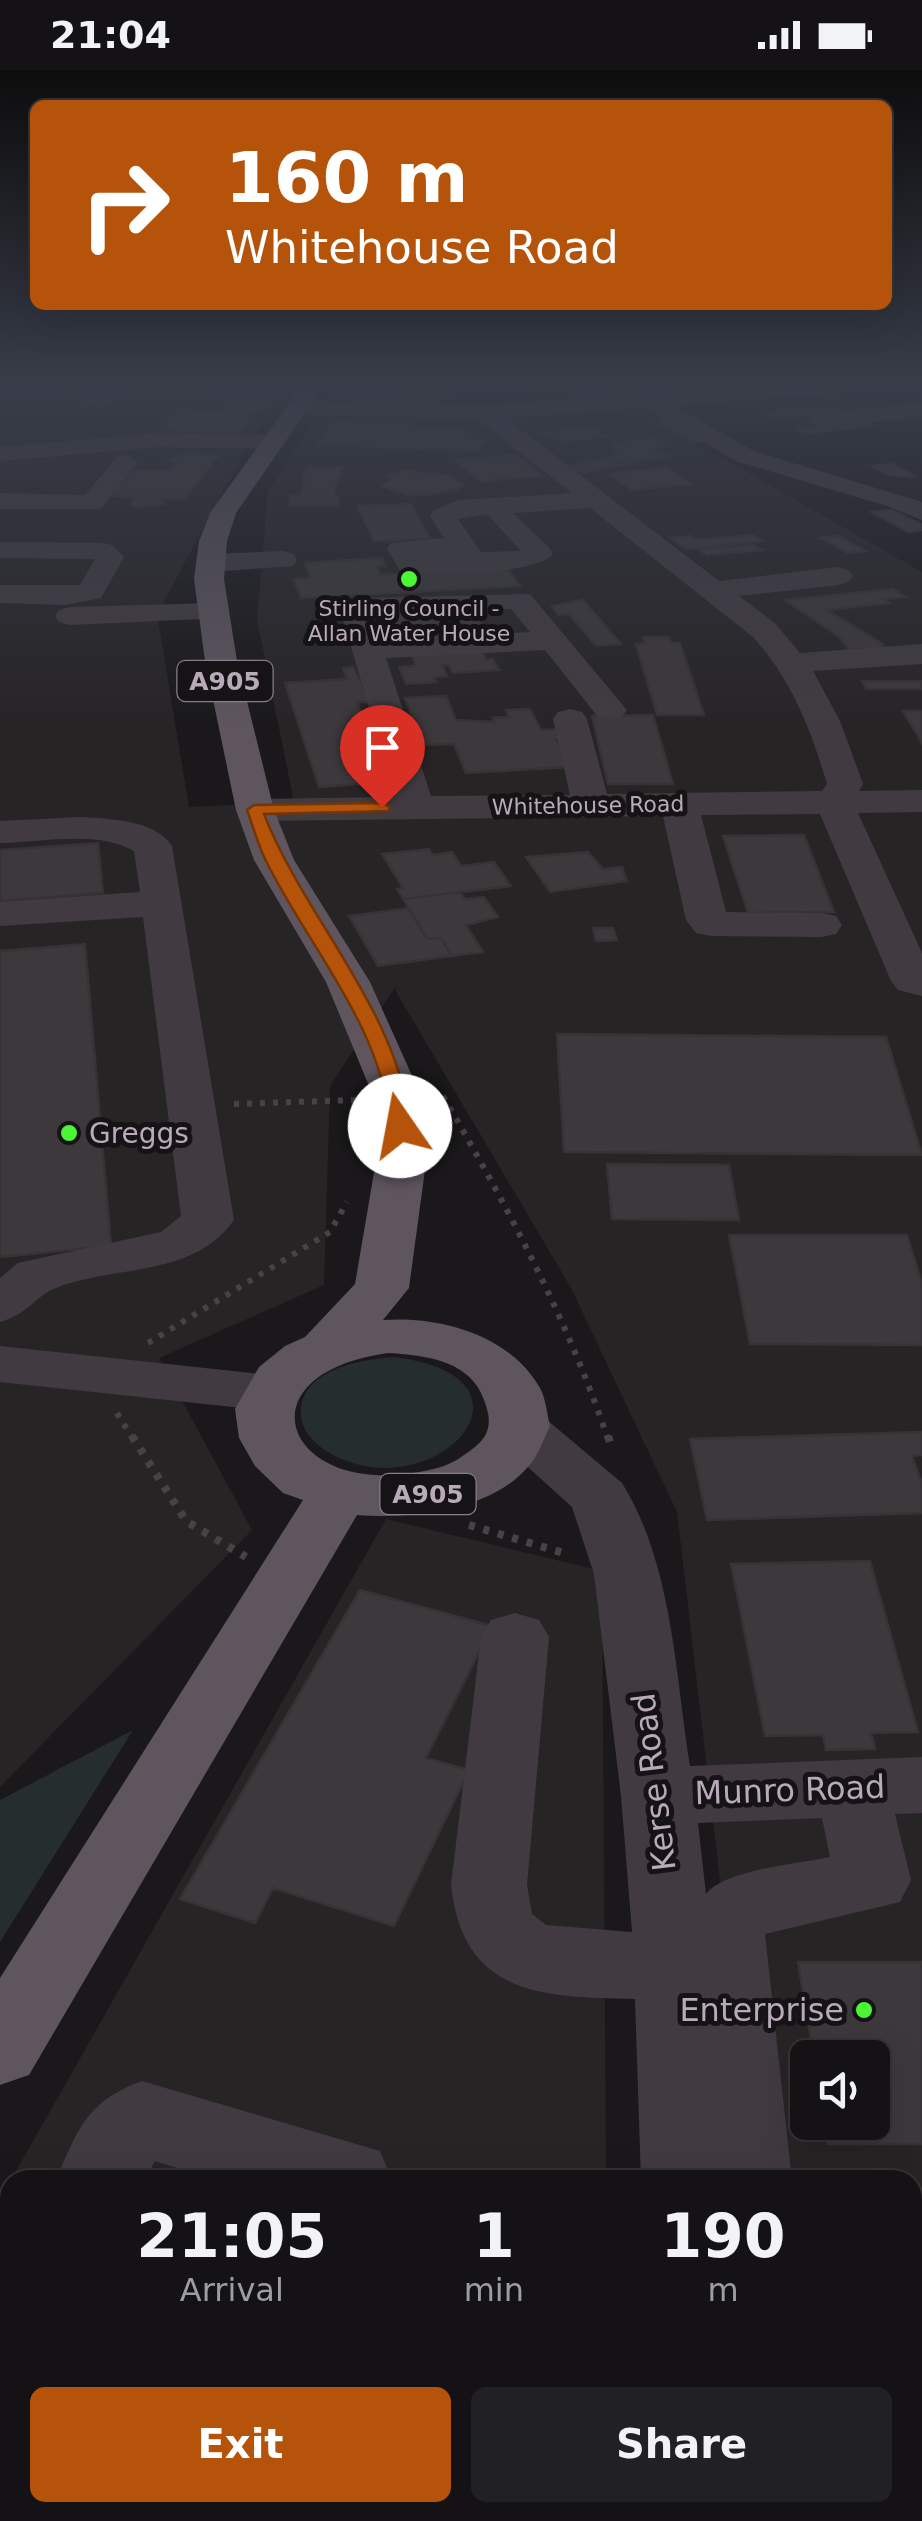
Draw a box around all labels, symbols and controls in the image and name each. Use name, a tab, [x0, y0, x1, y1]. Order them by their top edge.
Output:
text: 21:04	[50, 13, 171, 57]
text: 160 m	[225, 137, 468, 219]
icon: right	[60, 140, 190, 270]
text: Whitehouse Road	[225, 221, 619, 274]
marker: Stirling Council - Allan Water House	[398, 568, 420, 590]
place label: Stirling Council - Allan Water House	[308, 596, 510, 646]
road number: A905	[178, 661, 272, 701]
pin	[340, 705, 425, 808]
icon: arrive	[355, 720, 410, 775]
street label: Whitehouse Road	[492, 791, 684, 820]
position arrow	[348, 1074, 452, 1178]
place label: Greggs	[89, 1117, 189, 1150]
marker: Greggs	[58, 1122, 80, 1144]
road number: A905	[380, 1474, 476, 1514]
street label: Kerse Road	[624, 1691, 684, 1873]
street label: Munro Road	[694, 1768, 886, 1812]
place label: Enterprise	[679, 1991, 844, 2029]
marker: Enterprise	[853, 1999, 875, 2021]
map controls	[790, 2040, 890, 2140]
button: sound	[790, 2040, 890, 2140]
text: 21:05	[136, 2201, 327, 2271]
text: 1	[473, 2201, 515, 2271]
text: 190	[660, 2201, 786, 2271]
text: Arrival	[180, 2271, 284, 2309]
text: min	[464, 2271, 524, 2309]
text: m	[707, 2271, 739, 2309]
button: Exit	[30, 2387, 451, 2502]
button: Share	[471, 2387, 892, 2502]

